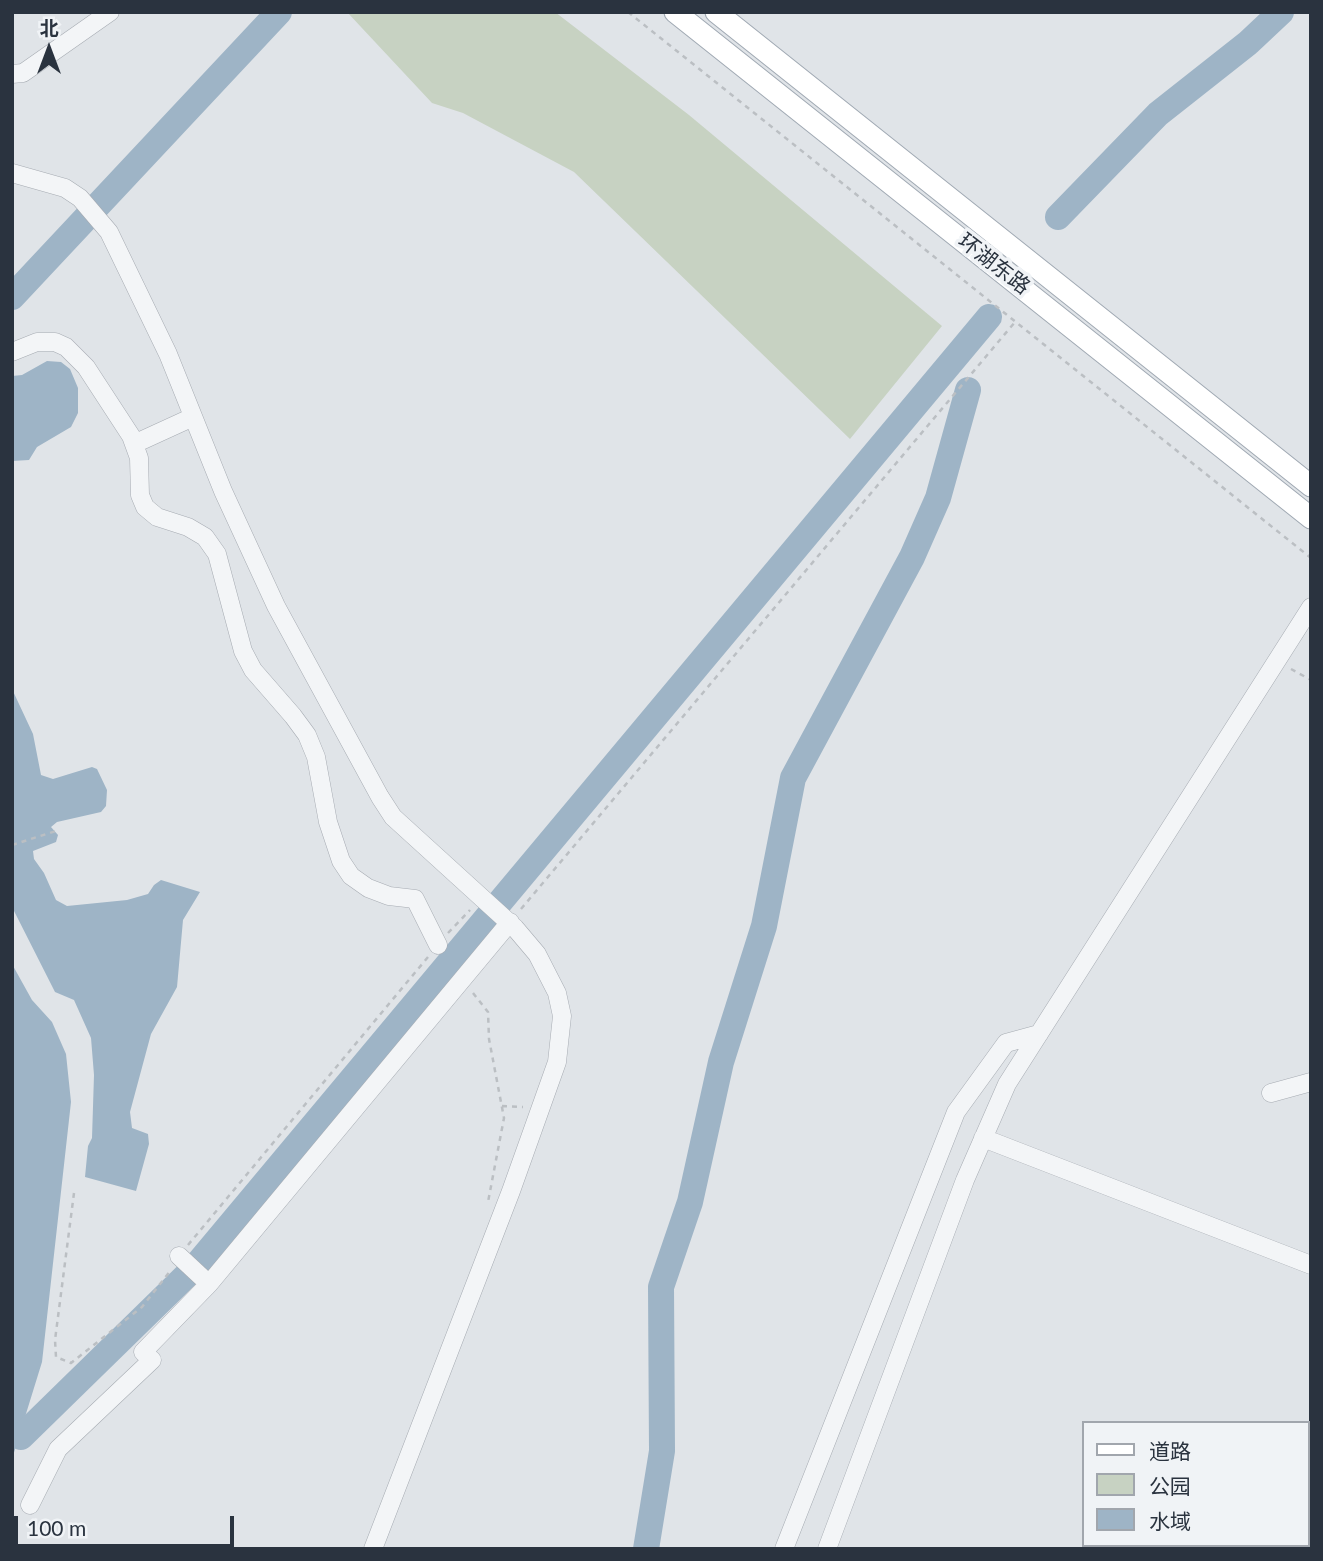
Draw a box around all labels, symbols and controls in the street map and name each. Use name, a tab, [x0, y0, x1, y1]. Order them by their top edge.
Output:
north arrow	[14, 14, 84, 84]
text: 北	[39, 16, 59, 39]
street label: 环湖东路	[953, 228, 1035, 300]
legend	[1082, 1421, 1309, 1547]
text: 道路	[1149, 1438, 1191, 1463]
text: 公园	[1149, 1473, 1191, 1498]
scale bar	[18, 1502, 238, 1546]
text: 水域	[1149, 1508, 1191, 1533]
text: 100 m	[27, 1515, 86, 1540]

